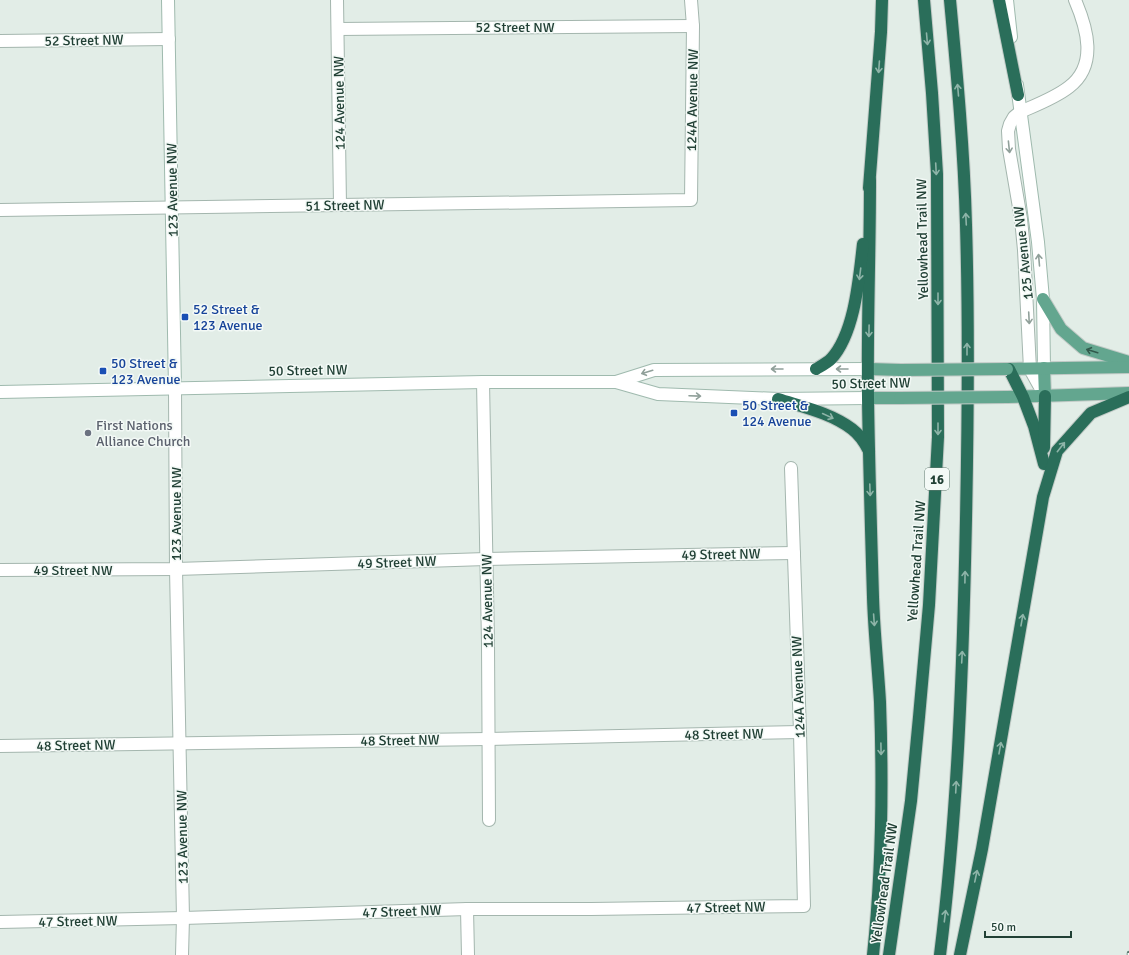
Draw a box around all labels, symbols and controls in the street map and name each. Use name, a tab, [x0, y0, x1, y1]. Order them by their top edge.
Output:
street label: 52 Street NW	[475, 19, 555, 36]
street label: 52 Street NW	[44, 31, 124, 50]
one-way arrow	[924, 32, 931, 45]
street label: 124A Avenue NW	[683, 48, 702, 151]
street label: 124 Avenue NW	[330, 56, 349, 150]
one-way arrow	[875, 60, 882, 73]
one-way arrow	[955, 84, 962, 97]
one-way arrow	[1006, 140, 1013, 153]
street label: 123 Avenue NW	[163, 143, 182, 237]
one-way arrow	[933, 162, 940, 175]
street label: Yellowhead Trail NW	[913, 178, 932, 300]
street label: 51 Street NW	[305, 196, 385, 215]
street label: 125 Avenue NW	[1010, 205, 1037, 301]
one-way arrow	[962, 213, 970, 226]
one-way arrow	[1036, 254, 1043, 267]
one-way arrow	[856, 267, 863, 280]
one-way arrow	[934, 292, 942, 305]
place label: 52 Street & 123 Avenue	[193, 301, 263, 334]
one-way arrow	[1025, 311, 1032, 324]
marker: 52 Street & 123 Avenue	[180, 312, 190, 322]
one-way arrow	[865, 324, 873, 337]
one-way arrow	[963, 343, 971, 356]
one-way arrow	[1085, 347, 1098, 354]
place label: 50 Street & 123 Avenue	[111, 355, 181, 388]
street label: 50 Street NW	[268, 361, 348, 380]
one-way arrow	[771, 365, 784, 373]
one-way arrow	[836, 365, 849, 373]
marker: 50 Street & 123 Avenue	[98, 366, 108, 376]
one-way arrow	[641, 369, 654, 376]
street label: 50 Street NW	[831, 374, 911, 393]
one-way arrow	[688, 392, 701, 400]
place label: 50 Street & 124 Avenue	[742, 397, 812, 430]
marker: 50 Street & 124 Avenue	[729, 408, 739, 418]
one-way arrow	[822, 413, 834, 420]
place label: First Nations Alliance Church	[96, 417, 190, 450]
one-way arrow	[934, 422, 942, 435]
marker: First Nations Alliance Church	[83, 428, 93, 438]
one-way arrow	[1057, 442, 1065, 453]
street label: 123 Avenue NW	[168, 467, 185, 561]
road number: 16	[925, 468, 949, 490]
one-way arrow	[866, 483, 874, 496]
street label: Yellowhead Trail NW	[904, 500, 929, 622]
street label: 49 Street NW	[681, 545, 761, 564]
street label: 49 Street NW	[357, 553, 437, 572]
street label: 124 Avenue NW	[478, 554, 497, 648]
street label: 49 Street NW	[33, 562, 113, 579]
one-way arrow	[961, 571, 969, 584]
one-way arrow	[871, 613, 878, 626]
one-way arrow	[1018, 614, 1026, 627]
street label: 124A Avenue NW	[788, 635, 809, 739]
one-way arrow	[959, 651, 966, 664]
street label: 48 Street NW	[684, 725, 764, 744]
street label: 48 Street NW	[360, 731, 440, 750]
street label: 48 Street NW	[36, 736, 116, 755]
one-way arrow	[877, 742, 884, 755]
one-way arrow	[996, 742, 1004, 755]
one-way arrow	[953, 781, 960, 794]
street label: 123 Avenue NW	[173, 790, 192, 884]
street label: Yellowhead Trail NW	[868, 822, 901, 944]
one-way arrow	[973, 870, 981, 883]
street label: 47 Street NW	[686, 898, 766, 917]
street label: 47 Street NW	[362, 902, 442, 921]
one-way arrow	[941, 910, 949, 923]
street label: 47 Street NW	[38, 912, 118, 931]
scale bar	[985, 913, 1071, 939]
text: 50 m	[991, 920, 1016, 935]

